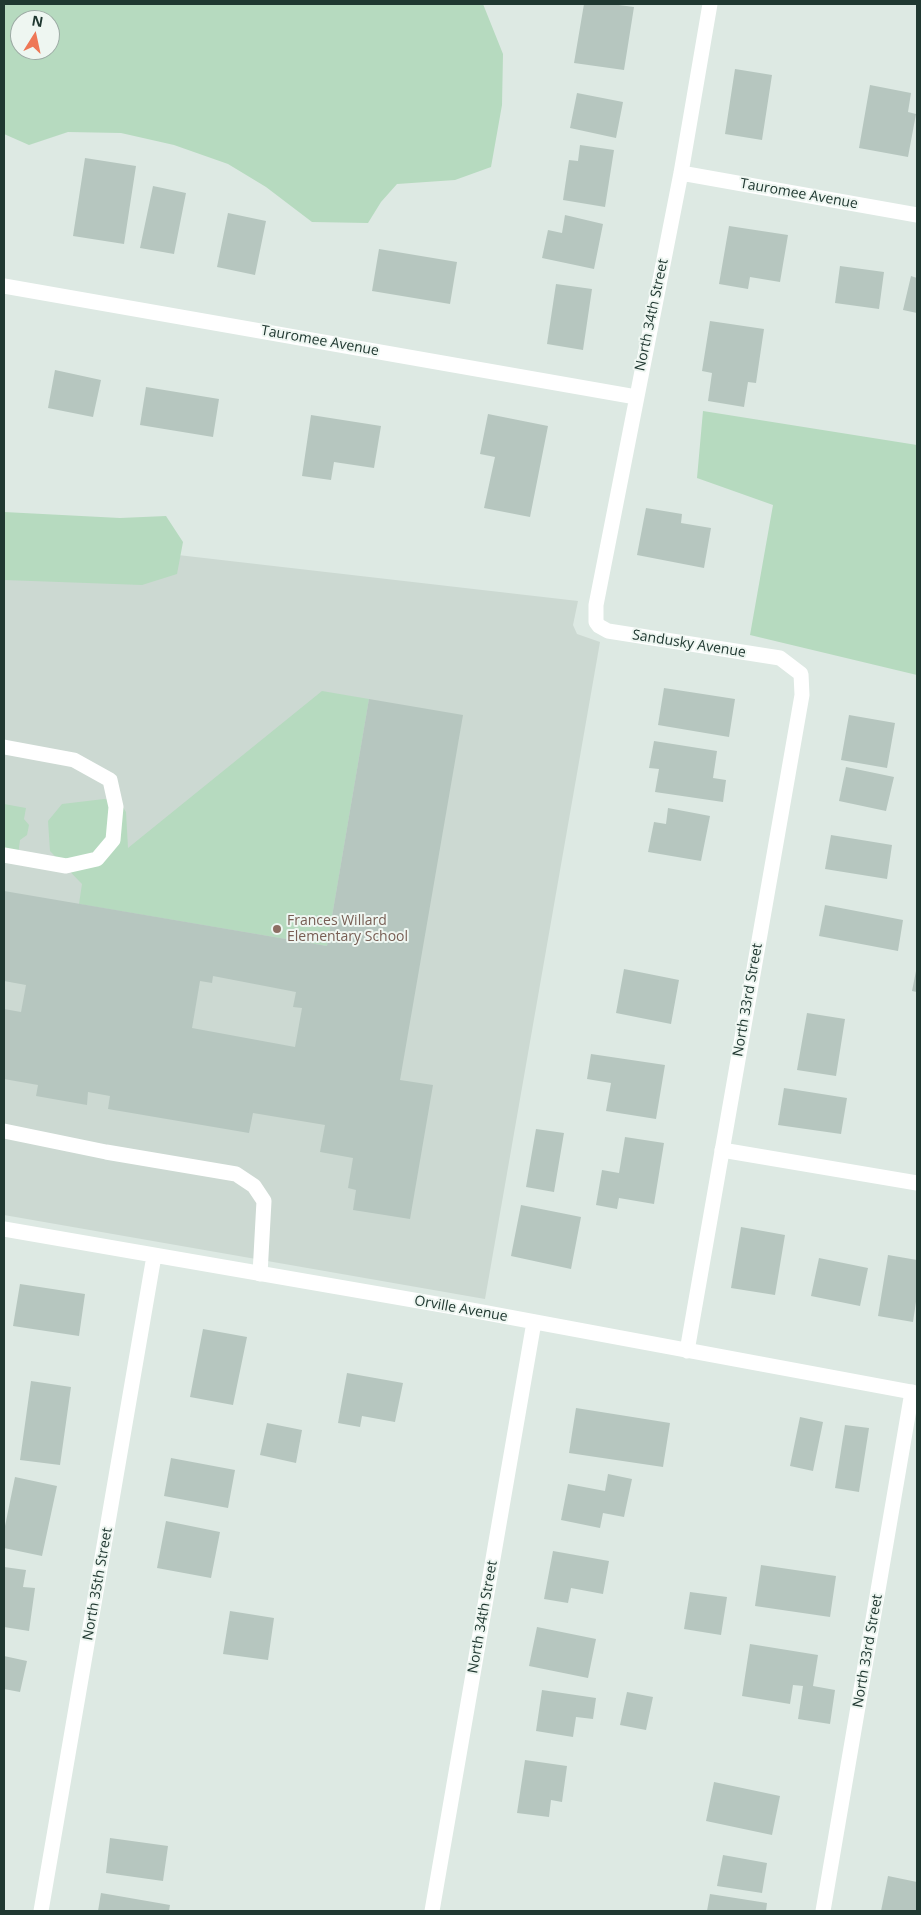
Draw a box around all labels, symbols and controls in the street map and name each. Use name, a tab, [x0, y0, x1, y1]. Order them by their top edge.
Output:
north arrow	[10, 10, 60, 60]
text: N	[30, 10, 45, 31]
street label: Tauromee Avenue	[739, 175, 859, 213]
street label: North 34th Street	[632, 257, 672, 373]
street label: Tauromee Avenue	[260, 322, 380, 360]
street label: Sandusky Avenue	[631, 627, 747, 661]
place label: Frances Willard Elementary School	[287, 913, 408, 946]
marker: Frances Willard Elementary School	[271, 923, 283, 935]
street label: North 33rd Street	[730, 942, 766, 1058]
street label: Orville Avenue	[413, 1293, 509, 1325]
street label: North 35th Street	[80, 1526, 116, 1642]
street label: North 34th Street	[465, 1559, 501, 1675]
street label: North 33rd Street	[850, 1593, 886, 1709]

